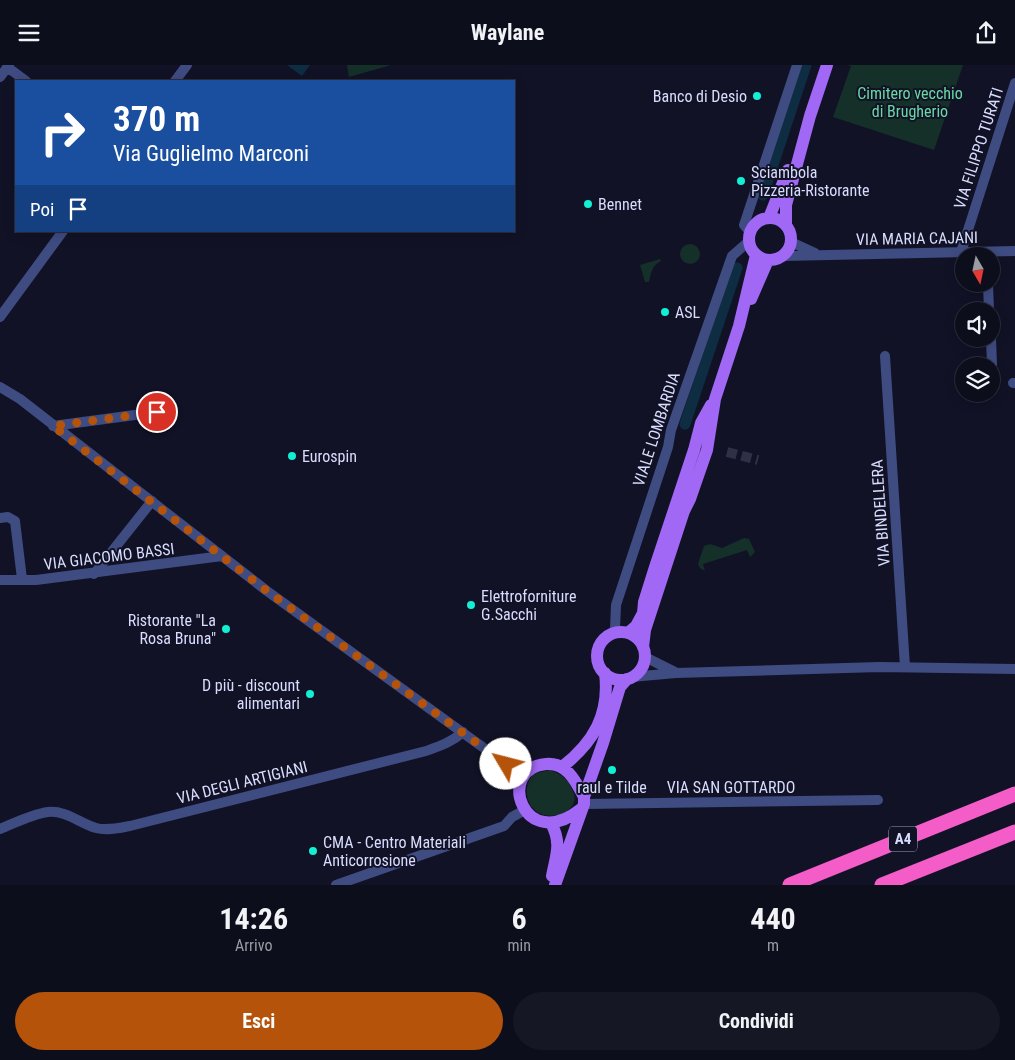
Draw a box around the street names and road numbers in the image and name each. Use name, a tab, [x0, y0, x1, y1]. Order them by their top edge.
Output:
street label: VIA FILIPPO TURATI	[950, 85, 1007, 211]
street label: VIA MARIA CAJANI	[856, 228, 978, 249]
street label: VIALE LOMBARDIA	[629, 369, 684, 489]
street label: VIA BINDELLERA	[867, 459, 894, 567]
street label: VIA GIACOMO BASSI	[43, 539, 175, 574]
street label: VIA DEGLI ARTIGIANI	[175, 757, 309, 808]
street label: VIA SAN GOTTARDO	[667, 778, 795, 797]
road number: A4	[889, 827, 917, 851]

